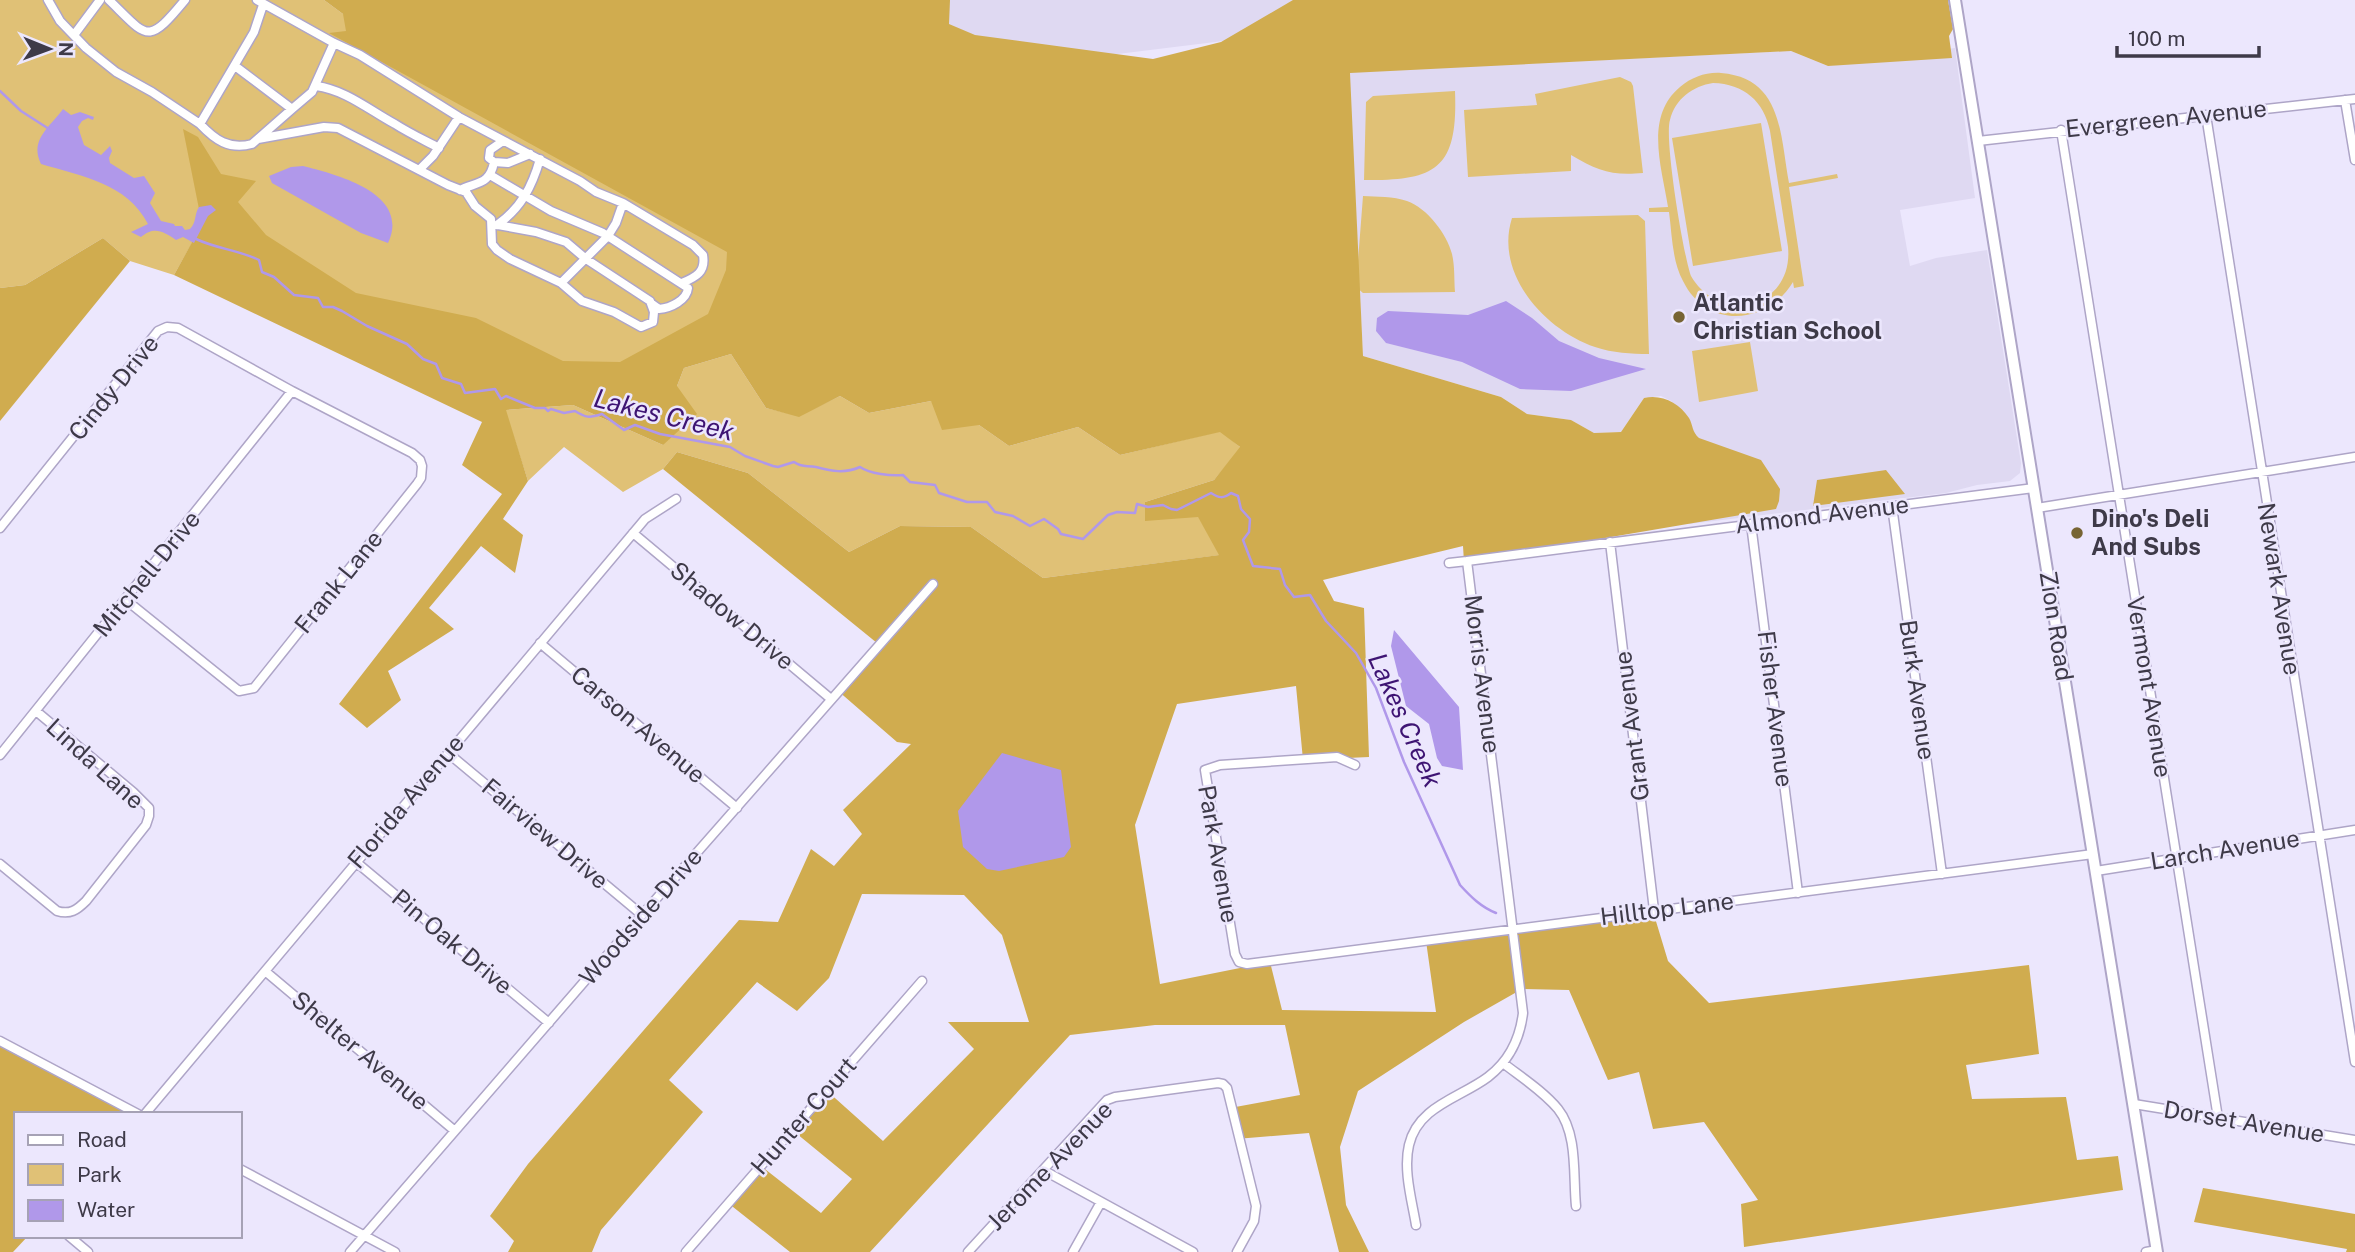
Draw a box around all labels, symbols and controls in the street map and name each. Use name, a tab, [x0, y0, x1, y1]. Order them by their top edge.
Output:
north arrow	[14, 14, 84, 84]
scale bar	[2117, 14, 2259, 58]
text: 100 m	[2128, 26, 2185, 51]
text: N	[55, 42, 77, 57]
street label: Evergreen Avenue	[2064, 94, 2268, 143]
place label: Atlantic Christian School	[1693, 288, 1882, 344]
marker: Atlantic Christian School	[1671, 309, 1687, 325]
street label: Cindy Drive	[62, 329, 164, 445]
water label: Lakes Creek	[591, 382, 738, 447]
street label: Almond Avenue	[1733, 489, 1910, 539]
street label: Newark Avenue	[2253, 501, 2307, 677]
place label: Dino's Deli And Subs	[2091, 504, 2209, 560]
street label: Mitchell Drive	[87, 505, 206, 642]
street label: Frank Lane	[288, 524, 388, 638]
marker: Dino's Deli And Subs	[2069, 525, 2085, 541]
street label: Shadow Drive	[665, 555, 800, 675]
street label: Zion Road	[2034, 569, 2079, 683]
street label: Morris Avenue	[1459, 593, 1507, 755]
street label: Vermont Avenue	[2122, 594, 2178, 780]
street label: Burk Avenue	[1894, 618, 1942, 762]
street label: Fisher Avenue	[1753, 629, 1799, 789]
water label: Lakes Creek	[1362, 648, 1449, 792]
street label: Grant Avenue	[1608, 650, 1654, 803]
street label: Carson Avenue	[566, 660, 712, 789]
street label: Linda Lane	[41, 712, 150, 814]
street label: Florida Avenue	[341, 729, 469, 874]
street label: Fairview Drive	[477, 772, 615, 894]
street label: Park Avenue	[1193, 783, 1245, 925]
street label: Larch Avenue	[2148, 823, 2302, 875]
street label: Woodside Drive	[573, 842, 707, 991]
street label: Pin Oak Drive	[387, 883, 518, 1000]
street label: Hilltop Lane	[1598, 886, 1735, 930]
street label: Shelter Avenue	[286, 985, 435, 1116]
street label: Hunter Court	[745, 1051, 862, 1180]
street label: Dorset Avenue	[2162, 1094, 2327, 1148]
street label: Jerome Avenue	[981, 1095, 1118, 1236]
legend	[14, 1112, 242, 1238]
text: Road	[77, 1127, 127, 1152]
text: Park	[77, 1162, 122, 1187]
text: Water	[77, 1197, 135, 1222]

